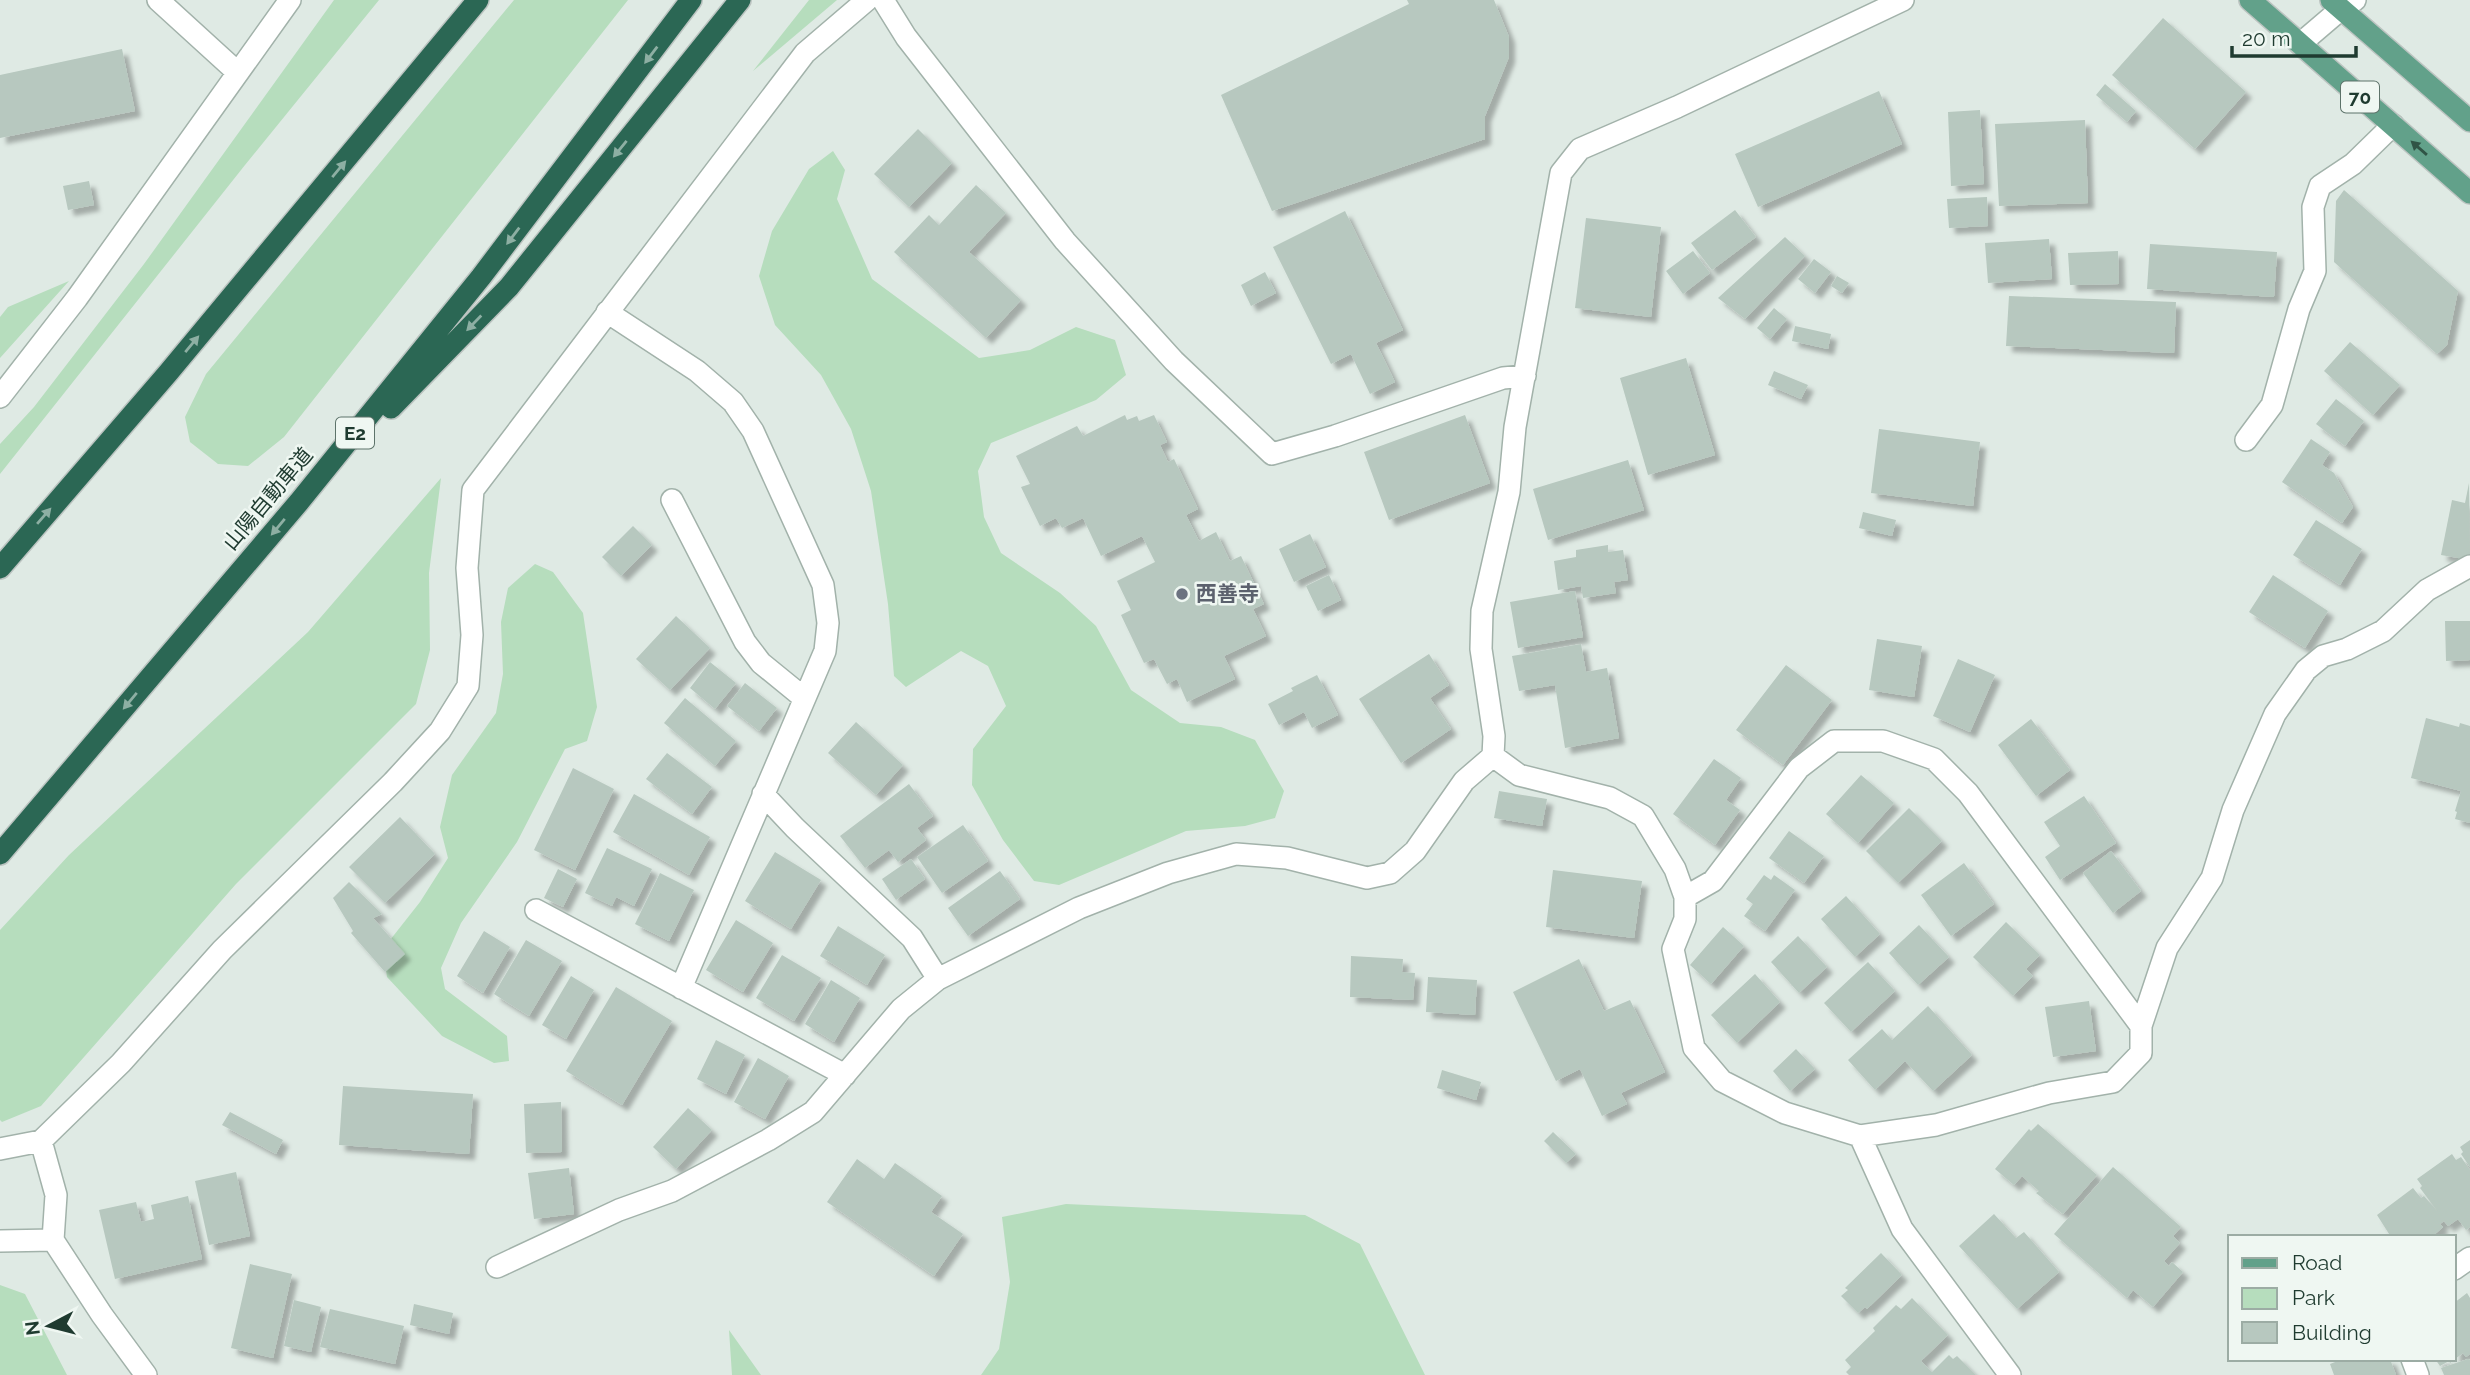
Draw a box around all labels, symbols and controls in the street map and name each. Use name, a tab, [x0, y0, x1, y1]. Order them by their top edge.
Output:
scale bar	[2232, 14, 2356, 58]
text: 20 m	[2242, 26, 2290, 51]
one-way arrow	[644, 46, 658, 64]
road number: 70	[2341, 82, 2379, 113]
one-way arrow	[613, 140, 628, 157]
one-way arrow	[2410, 140, 2428, 156]
one-way arrow	[331, 161, 346, 178]
one-way arrow	[505, 226, 520, 244]
one-way arrow	[465, 314, 482, 331]
one-way arrow	[185, 335, 200, 353]
road number: E2	[336, 418, 374, 448]
street label: 山陽自動車道	[218, 442, 318, 555]
one-way arrow	[37, 508, 52, 526]
one-way arrow	[271, 519, 286, 536]
place label: 西善寺	[1196, 581, 1259, 606]
marker: 西善寺	[1174, 586, 1190, 602]
one-way arrow	[123, 692, 138, 709]
legend	[2228, 1235, 2456, 1361]
text: Road	[2292, 1250, 2342, 1275]
text: Park	[2292, 1285, 2335, 1310]
north arrow	[14, 1291, 84, 1361]
text: N	[20, 1320, 44, 1337]
text: Building	[2292, 1320, 2372, 1345]

